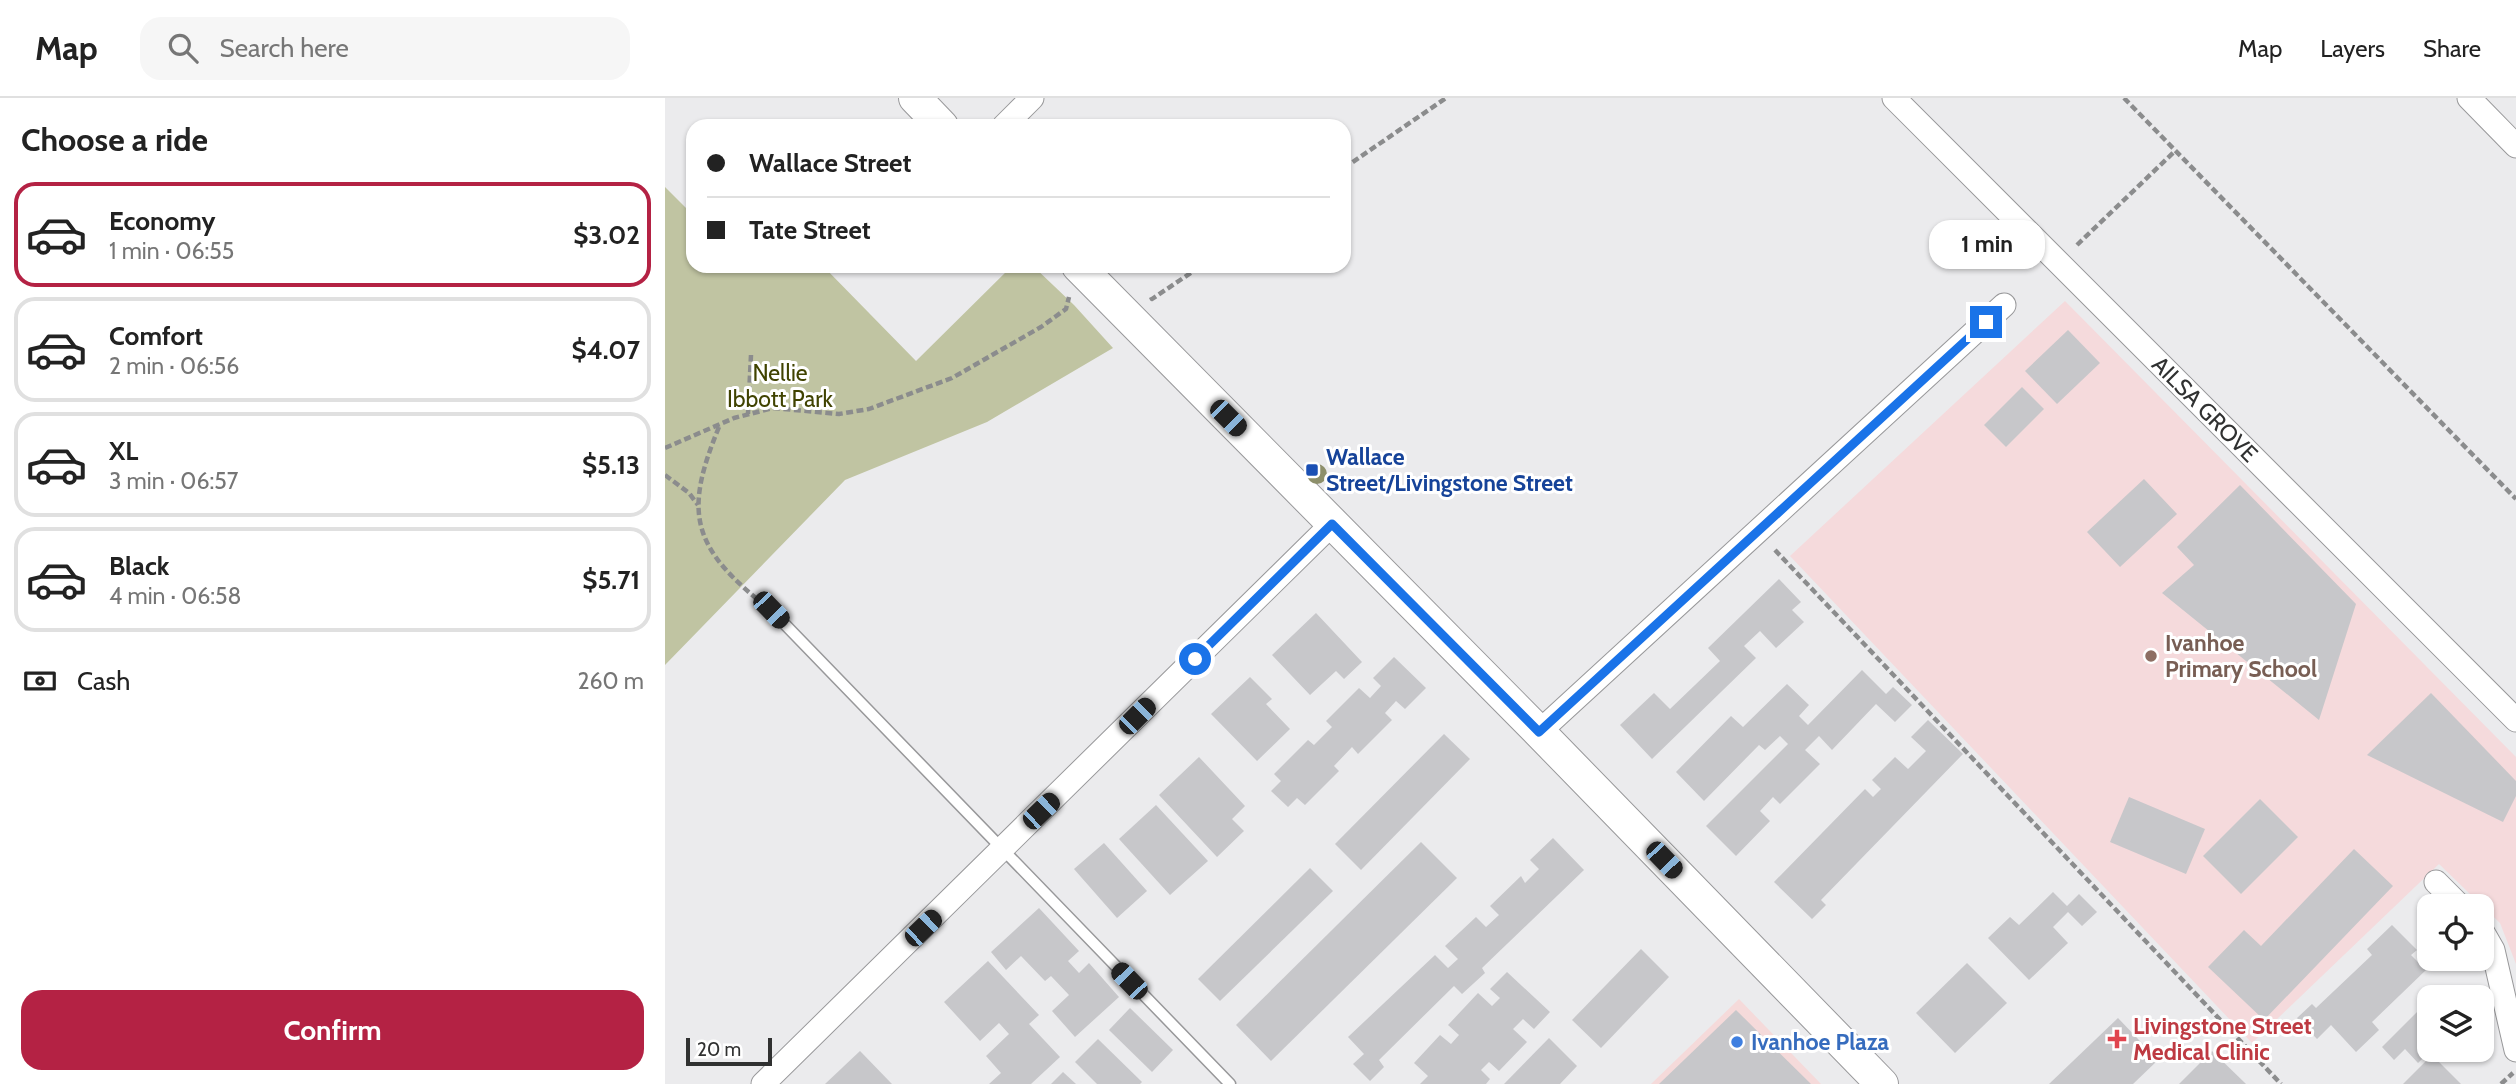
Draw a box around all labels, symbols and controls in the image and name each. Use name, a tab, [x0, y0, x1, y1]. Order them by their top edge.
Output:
search box	[140, 17, 630, 80]
text: Map	[35, 28, 98, 68]
icon: search	[164, 29, 202, 67]
text: Search here	[220, 32, 349, 64]
text: Map	[2238, 34, 2282, 63]
text: Layers	[2320, 34, 2385, 63]
text: Share	[2423, 34, 2481, 63]
text: Choose a ride	[21, 120, 208, 159]
text: Wallace Street	[749, 147, 911, 179]
icon: car	[25, 203, 88, 266]
text: Economy	[109, 205, 215, 237]
text: Tate Street	[749, 214, 871, 246]
text: $3.02	[573, 219, 640, 251]
callout: 1 min	[1928, 220, 2044, 270]
text: 1 min	[1961, 230, 2013, 258]
text: 1 min · 06:55	[109, 237, 234, 265]
route end	[1970, 306, 2002, 338]
icon: car	[25, 318, 88, 381]
text: Comfort	[109, 320, 203, 352]
text: $4.07	[572, 334, 640, 366]
street label: AILSA GROVE	[2146, 350, 2264, 468]
text: 2 min · 06:56	[109, 352, 239, 380]
park label: Nellie Ibbott Park	[727, 359, 834, 413]
car	[1206, 396, 1251, 440]
icon: car	[25, 433, 88, 496]
text: XL	[109, 435, 138, 467]
place label: Wallace Street/Livingstone Street	[1326, 443, 1573, 497]
text: $5.13	[582, 449, 640, 481]
marker: Wallace Street/Livingstone Street	[1304, 462, 1320, 478]
text: 3 min · 06:57	[109, 467, 238, 495]
icon: car	[25, 548, 88, 611]
text: Black	[109, 550, 169, 582]
text: $5.71	[582, 564, 640, 596]
text: 4 min · 06:58	[109, 582, 241, 610]
car	[749, 588, 794, 632]
place label: Ivanhoe Primary School	[2165, 629, 2317, 683]
route start	[1179, 643, 1211, 675]
marker: Ivanhoe Primary School	[2143, 648, 2159, 664]
icon: cash	[21, 662, 59, 700]
text: Cash	[77, 665, 130, 697]
text: 260 m	[577, 667, 644, 695]
car	[1115, 694, 1160, 738]
car	[1019, 789, 1064, 833]
car	[1642, 838, 1687, 882]
map controls	[2417, 894, 2494, 1062]
button: locate	[2417, 894, 2494, 971]
car	[901, 906, 946, 950]
car	[1107, 959, 1152, 1003]
button: layers	[2417, 985, 2494, 1062]
button: Confirm	[21, 990, 644, 1070]
place label: Livingstone Street Medical Clinic	[2133, 1012, 2312, 1066]
place label: Ivanhoe Plaza	[1751, 1028, 1889, 1056]
marker: Livingstone Street Medical Clinic	[2107, 1029, 2127, 1049]
marker: Ivanhoe Plaza	[1729, 1034, 1745, 1050]
scale bar	[686, 1035, 772, 1067]
text: 20 m	[697, 1038, 741, 1061]

